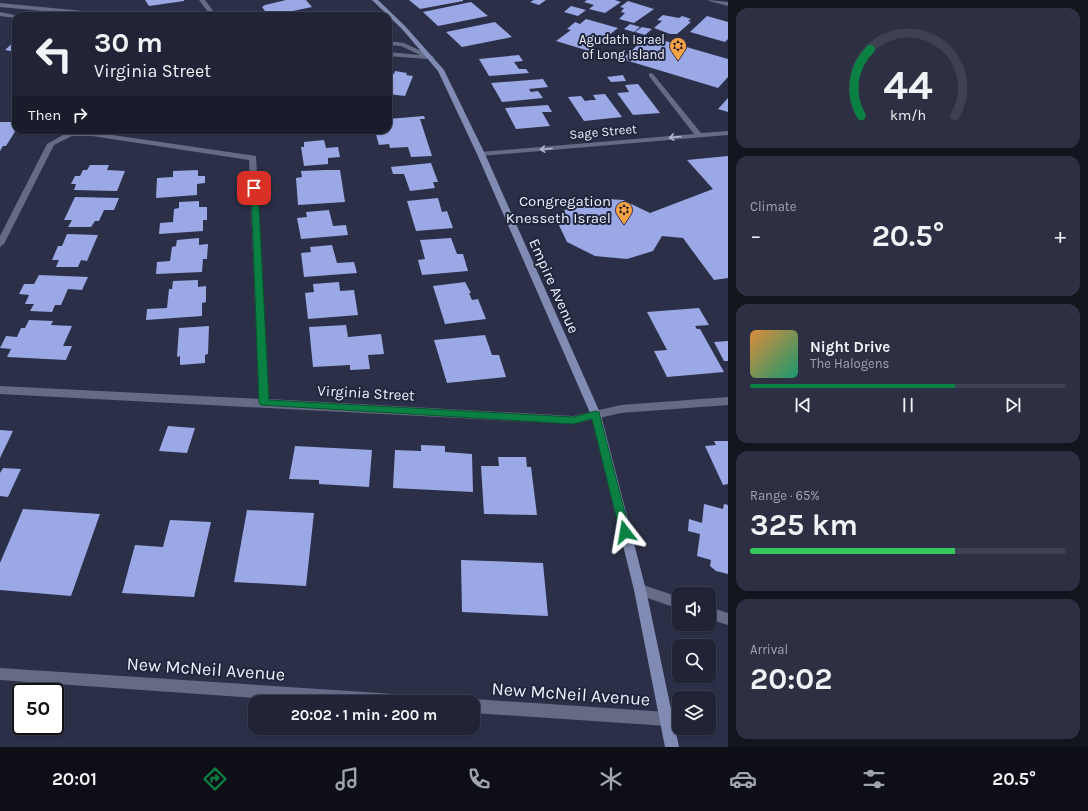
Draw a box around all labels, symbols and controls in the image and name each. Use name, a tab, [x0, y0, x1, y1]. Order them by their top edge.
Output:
text: 30 m	[94, 26, 163, 59]
icon: left	[28, 28, 80, 80]
place label: Agudath Israel of Long Island	[579, 32, 665, 62]
synagogue icon: Agudath Israel of Long Island	[668, 36, 688, 61]
text: Virginia Street	[94, 60, 211, 82]
text: 44	[883, 61, 933, 109]
icon: right	[69, 104, 91, 126]
text: Then	[28, 106, 61, 124]
text: km/h	[890, 106, 926, 123]
street label: Sage Street	[569, 121, 638, 142]
one-way arrow	[669, 134, 682, 141]
one-way arrow	[540, 145, 553, 152]
pin	[237, 171, 271, 205]
icon: arrive	[243, 177, 265, 199]
place label: Congregation Knesseth Israel	[506, 192, 611, 227]
text: Climate	[750, 199, 796, 214]
synagogue icon: Congregation Knesseth Israel	[614, 200, 634, 225]
text: 20.5°	[872, 218, 944, 254]
text: −	[750, 223, 762, 249]
text: +	[1054, 223, 1066, 249]
street label: Empire Avenue	[525, 236, 583, 336]
text: Night Drive	[810, 338, 890, 356]
text: The Halogens	[810, 356, 889, 371]
street label: Virginia Street	[317, 381, 416, 405]
icon: previous	[792, 394, 814, 416]
icon: pause	[897, 394, 919, 416]
icon: next	[1002, 394, 1024, 416]
text: Range · 65%	[750, 488, 820, 503]
text: 325 km	[750, 507, 858, 543]
position arrow	[604, 511, 646, 553]
map controls	[672, 587, 716, 735]
button: sound	[672, 587, 716, 631]
button: search	[672, 639, 716, 683]
text: Arrival	[750, 642, 788, 657]
street label: New McNeil Avenue	[126, 652, 286, 686]
text: 20:02	[750, 661, 832, 697]
street label: New McNeil Avenue	[491, 677, 651, 711]
speed limit sign: 50	[12, 683, 64, 735]
button: layers	[672, 691, 716, 735]
text: 20:02 · 1 min · 200 m	[291, 706, 437, 724]
icon: directions	[201, 765, 229, 793]
icon: music	[333, 765, 361, 793]
icon: phone	[465, 765, 493, 793]
icon: climate	[597, 765, 625, 793]
icon: car	[729, 765, 757, 793]
icon: filters	[860, 765, 888, 793]
text: 20:01	[52, 768, 97, 790]
text: 20.5°	[992, 768, 1036, 790]

